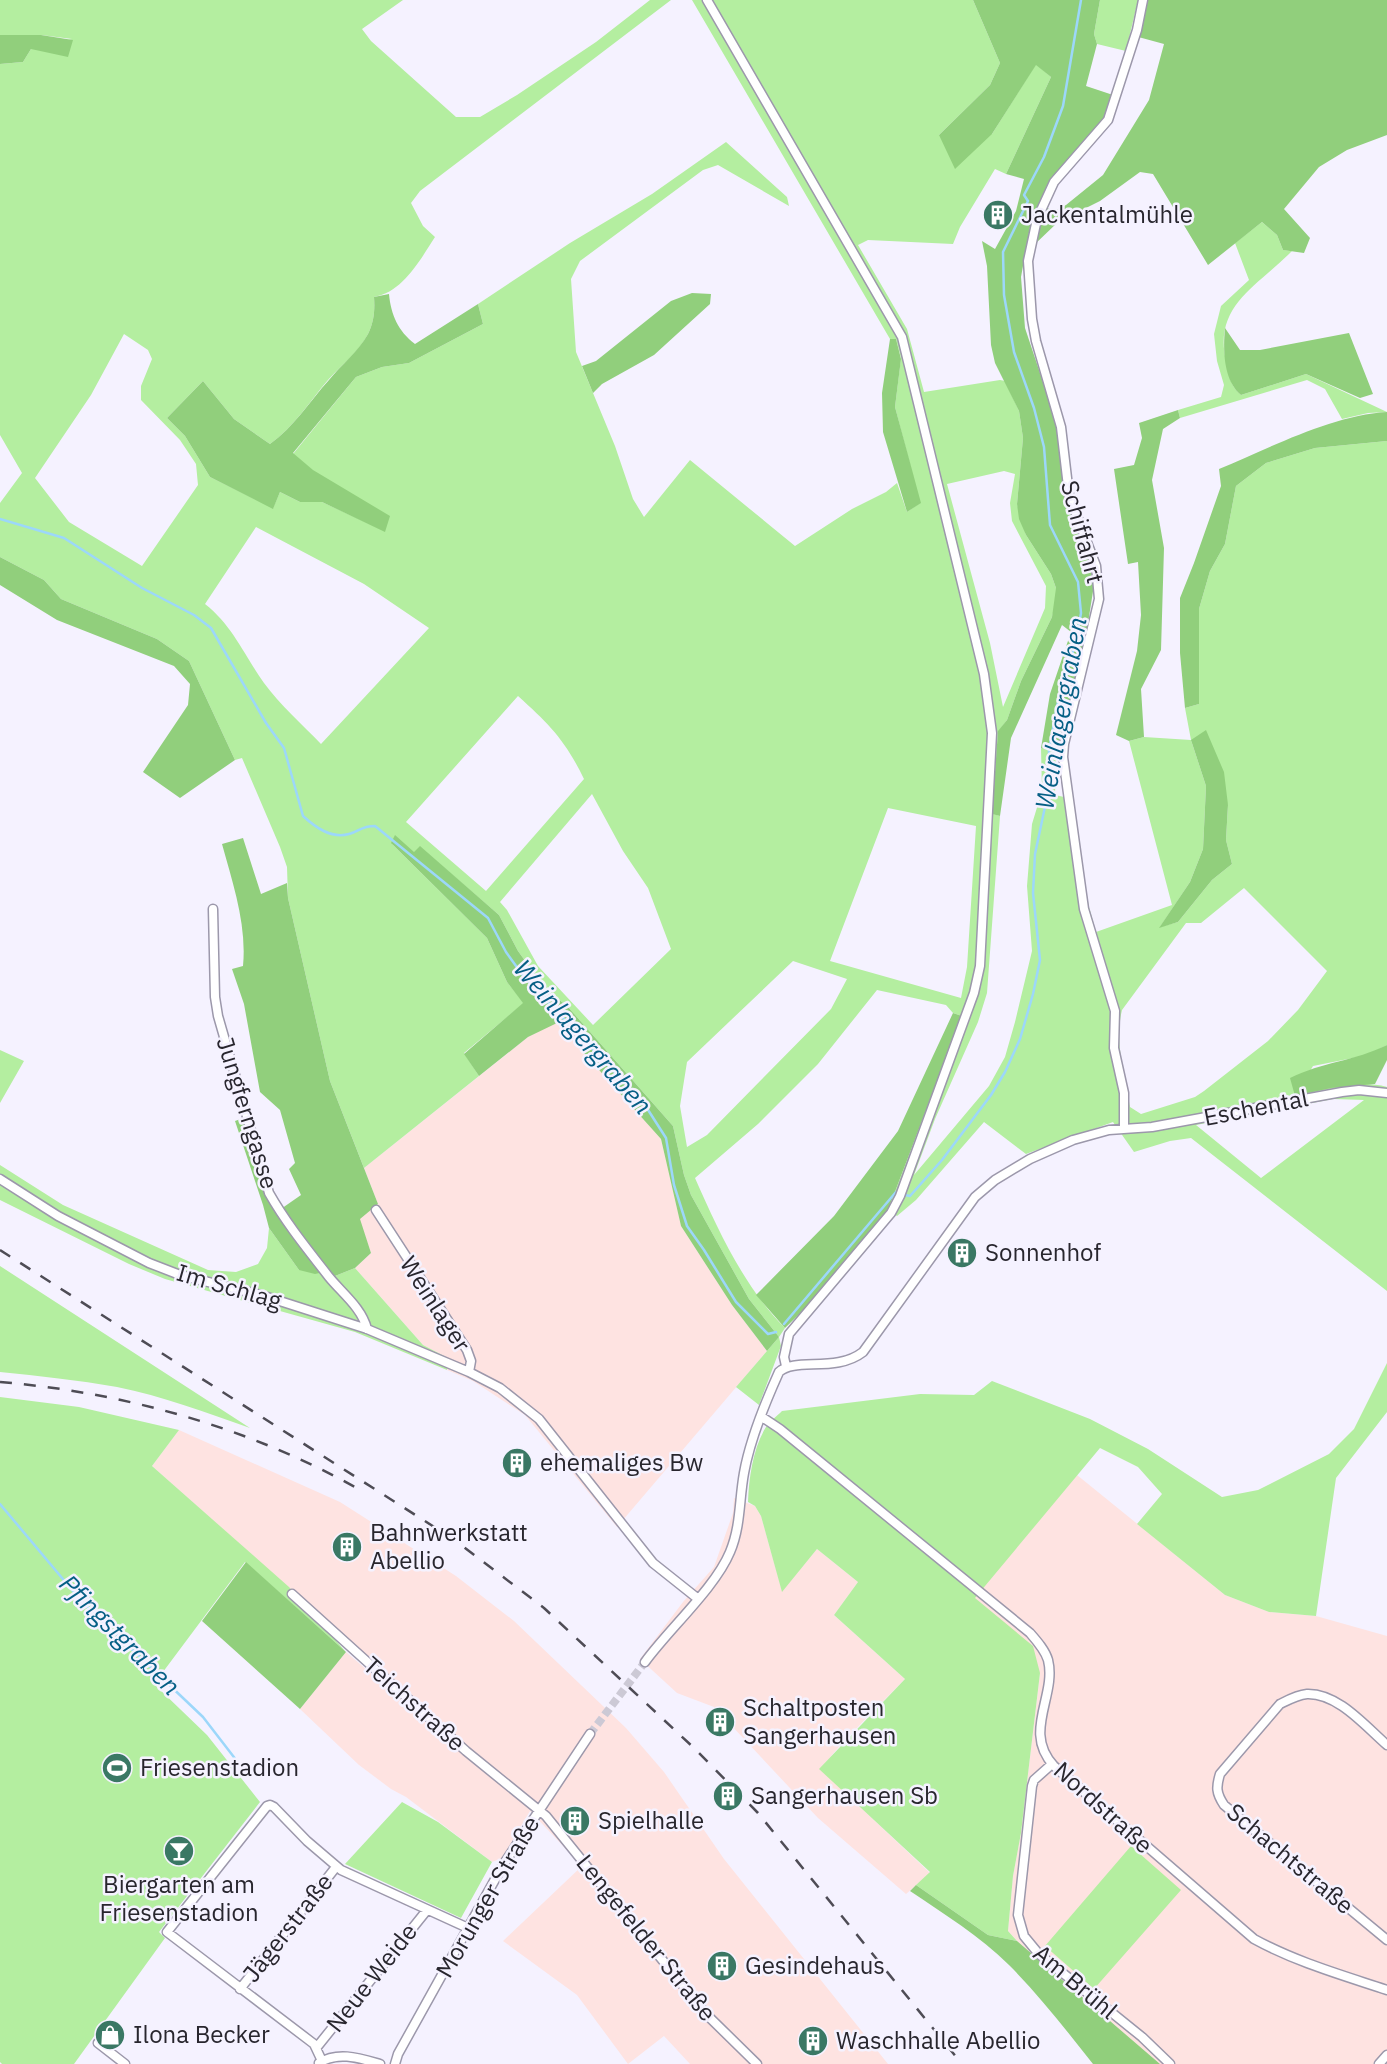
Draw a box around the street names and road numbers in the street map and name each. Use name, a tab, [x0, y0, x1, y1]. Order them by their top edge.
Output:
street label: Schiffahrt	[1054, 477, 1112, 587]
street label: Jungferngasse	[210, 1033, 286, 1193]
street label: Eschental	[1201, 1081, 1311, 1133]
street label: Weinlager	[393, 1250, 479, 1357]
street label: Im Schlag	[173, 1256, 286, 1316]
street label: Teichstraße	[357, 1649, 473, 1758]
street label: Nordstraße	[1047, 1754, 1160, 1860]
street label: Schachtstraße	[1220, 1796, 1361, 1921]
street label: Morunger Straße	[428, 1810, 546, 1983]
street label: Lengefelder Straße	[570, 1847, 724, 2027]
street label: Jägerstraße	[235, 1866, 340, 1988]
street label: Neue Weide	[319, 1916, 424, 2038]
street label: Am Brühl	[1027, 1937, 1124, 2026]

